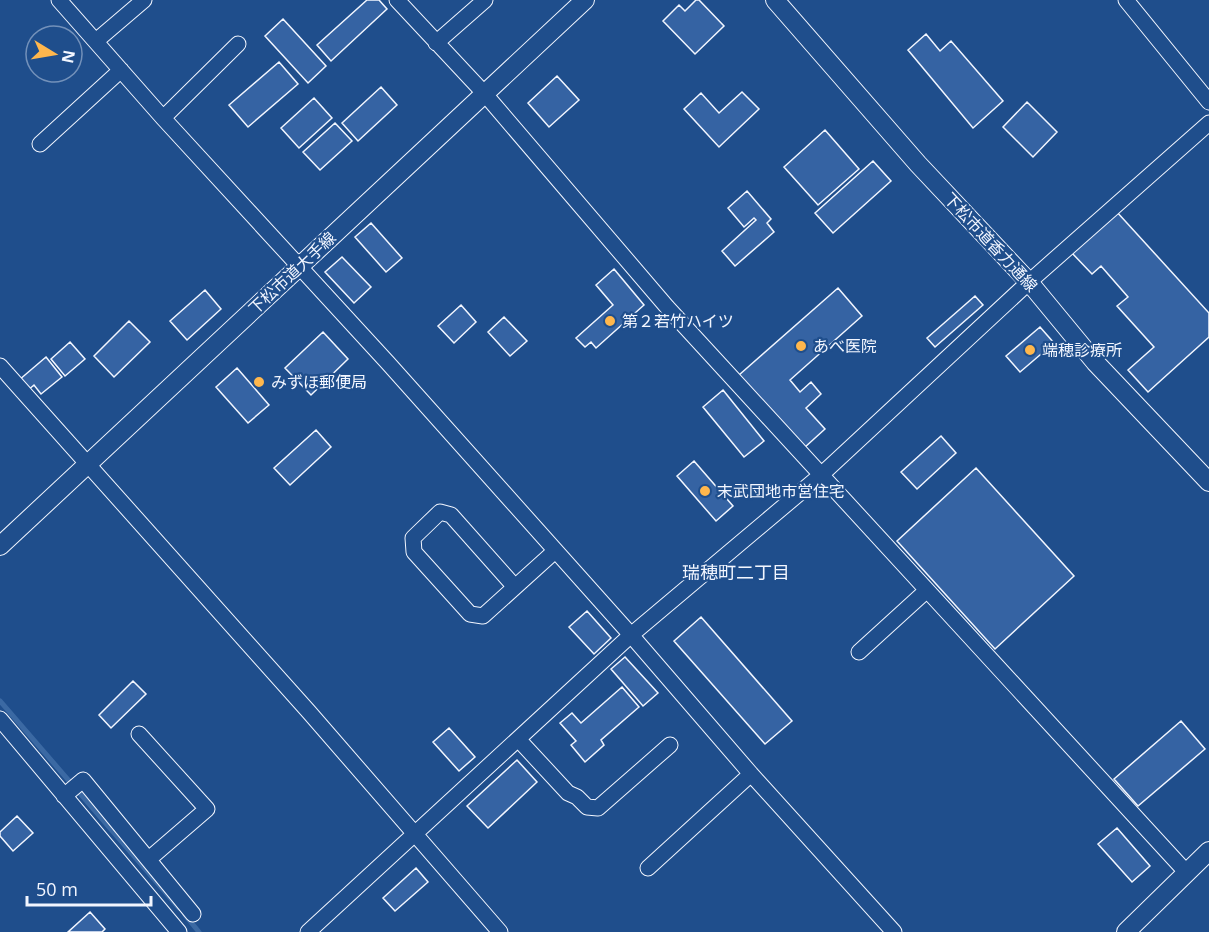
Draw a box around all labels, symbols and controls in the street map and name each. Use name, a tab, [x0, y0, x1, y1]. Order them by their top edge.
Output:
north arrow	[24, 24, 84, 84]
text: N	[57, 48, 81, 65]
street label: 下松市道香力通線	[939, 188, 1043, 296]
street label: 下松市道大手線	[244, 227, 340, 319]
place label: 第２若竹ハイツ	[622, 310, 734, 332]
marker: 第２若竹ハイツ	[603, 314, 617, 328]
place label: あべ医院	[813, 335, 877, 357]
marker: あべ医院	[794, 339, 808, 353]
place label: 端穂診療所	[1042, 339, 1122, 361]
marker: 端穂診療所	[1023, 343, 1037, 357]
place label: みずほ郵便局	[271, 371, 367, 393]
marker: みずほ郵便局	[252, 375, 266, 389]
place label: 末武団地市営住宅	[717, 480, 845, 502]
marker: 末武団地市営住宅	[698, 484, 712, 498]
district label: 瑞穂町二丁目	[682, 560, 790, 584]
scale bar	[27, 869, 152, 907]
text: 50 m	[36, 877, 78, 901]

